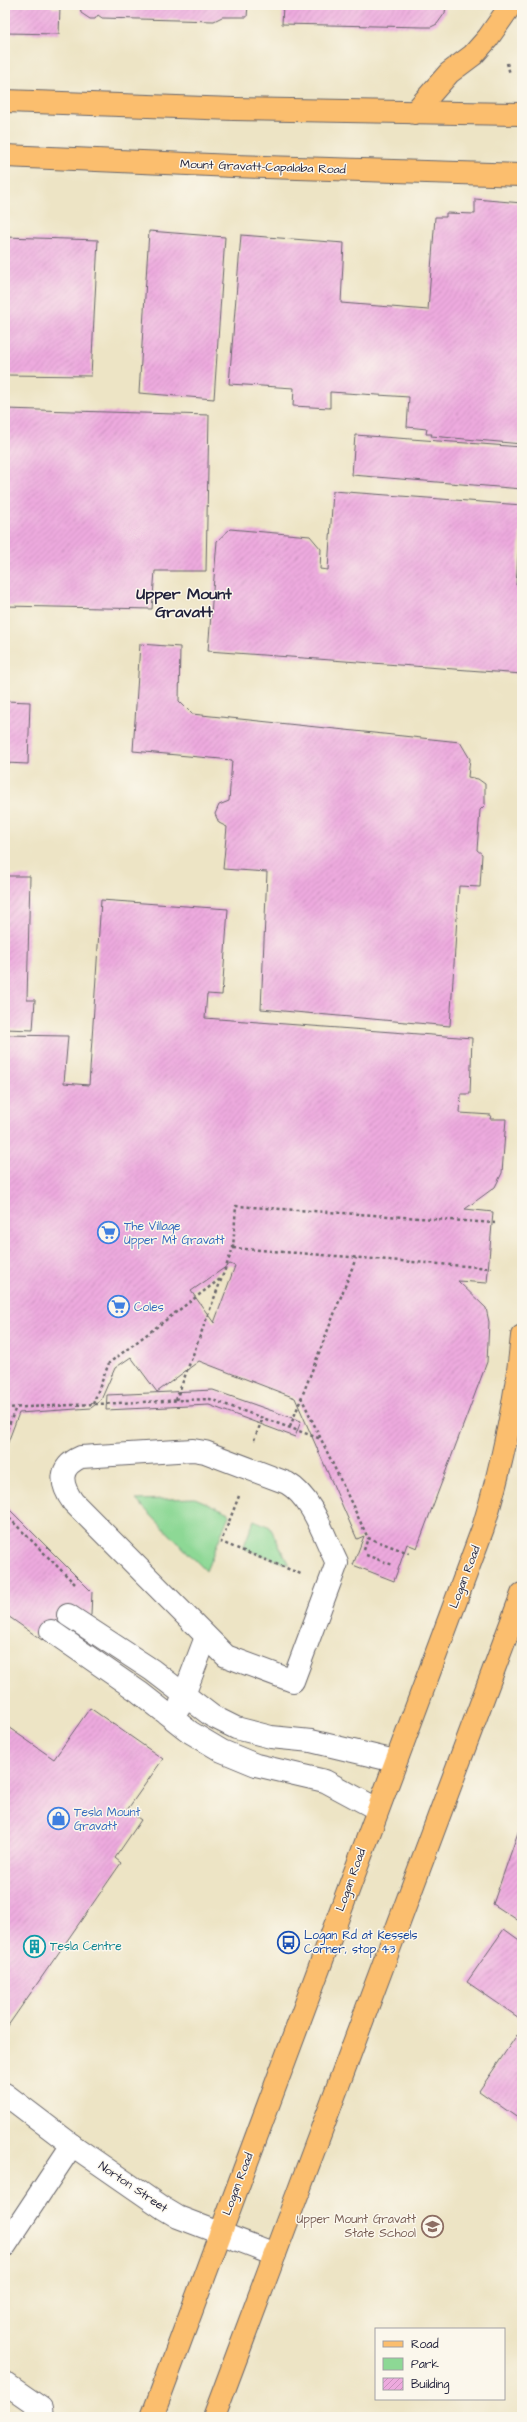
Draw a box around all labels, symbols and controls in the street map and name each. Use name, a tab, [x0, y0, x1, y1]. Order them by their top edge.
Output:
street label: Mount Gravatt-Capalaba Road	[180, 156, 346, 178]
district label: Upper Mount Gravatt	[136, 583, 232, 623]
place label: The Village Upper Mt Gravatt	[124, 1218, 225, 1249]
supermarket icon: The Village Upper Mt Gravatt	[96, 1220, 122, 1246]
supermarket icon: Coles	[105, 1294, 131, 1320]
place label: Coles	[134, 1299, 164, 1316]
street label: Logan Road	[445, 1543, 486, 1611]
place label: Tesla Mount Gravatt	[74, 1804, 141, 1835]
shop icon: Tesla Mount Gravatt	[45, 1806, 71, 1832]
street label: Logan Road	[332, 1846, 371, 1914]
place label: Logan Rd at Kessels Corner, stop 43	[304, 1927, 418, 1958]
bus stop icon: Logan Rd at Kessels Corner, stop 43	[276, 1929, 302, 1955]
building icon: Tesla Centre	[21, 1933, 47, 1959]
place label: Tesla Centre	[50, 1938, 122, 1955]
street label: Logan Road	[218, 2150, 259, 2218]
street label: Norton Street	[95, 2157, 171, 2217]
place label: Upper Mount Gravatt State School	[296, 2211, 416, 2242]
school or university icon: Upper Mount Gravatt State School	[419, 2213, 445, 2239]
legend	[375, 2328, 505, 2400]
text: Road	[411, 2336, 439, 2353]
text: Park	[411, 2356, 439, 2373]
text: Building	[411, 2376, 449, 2394]

